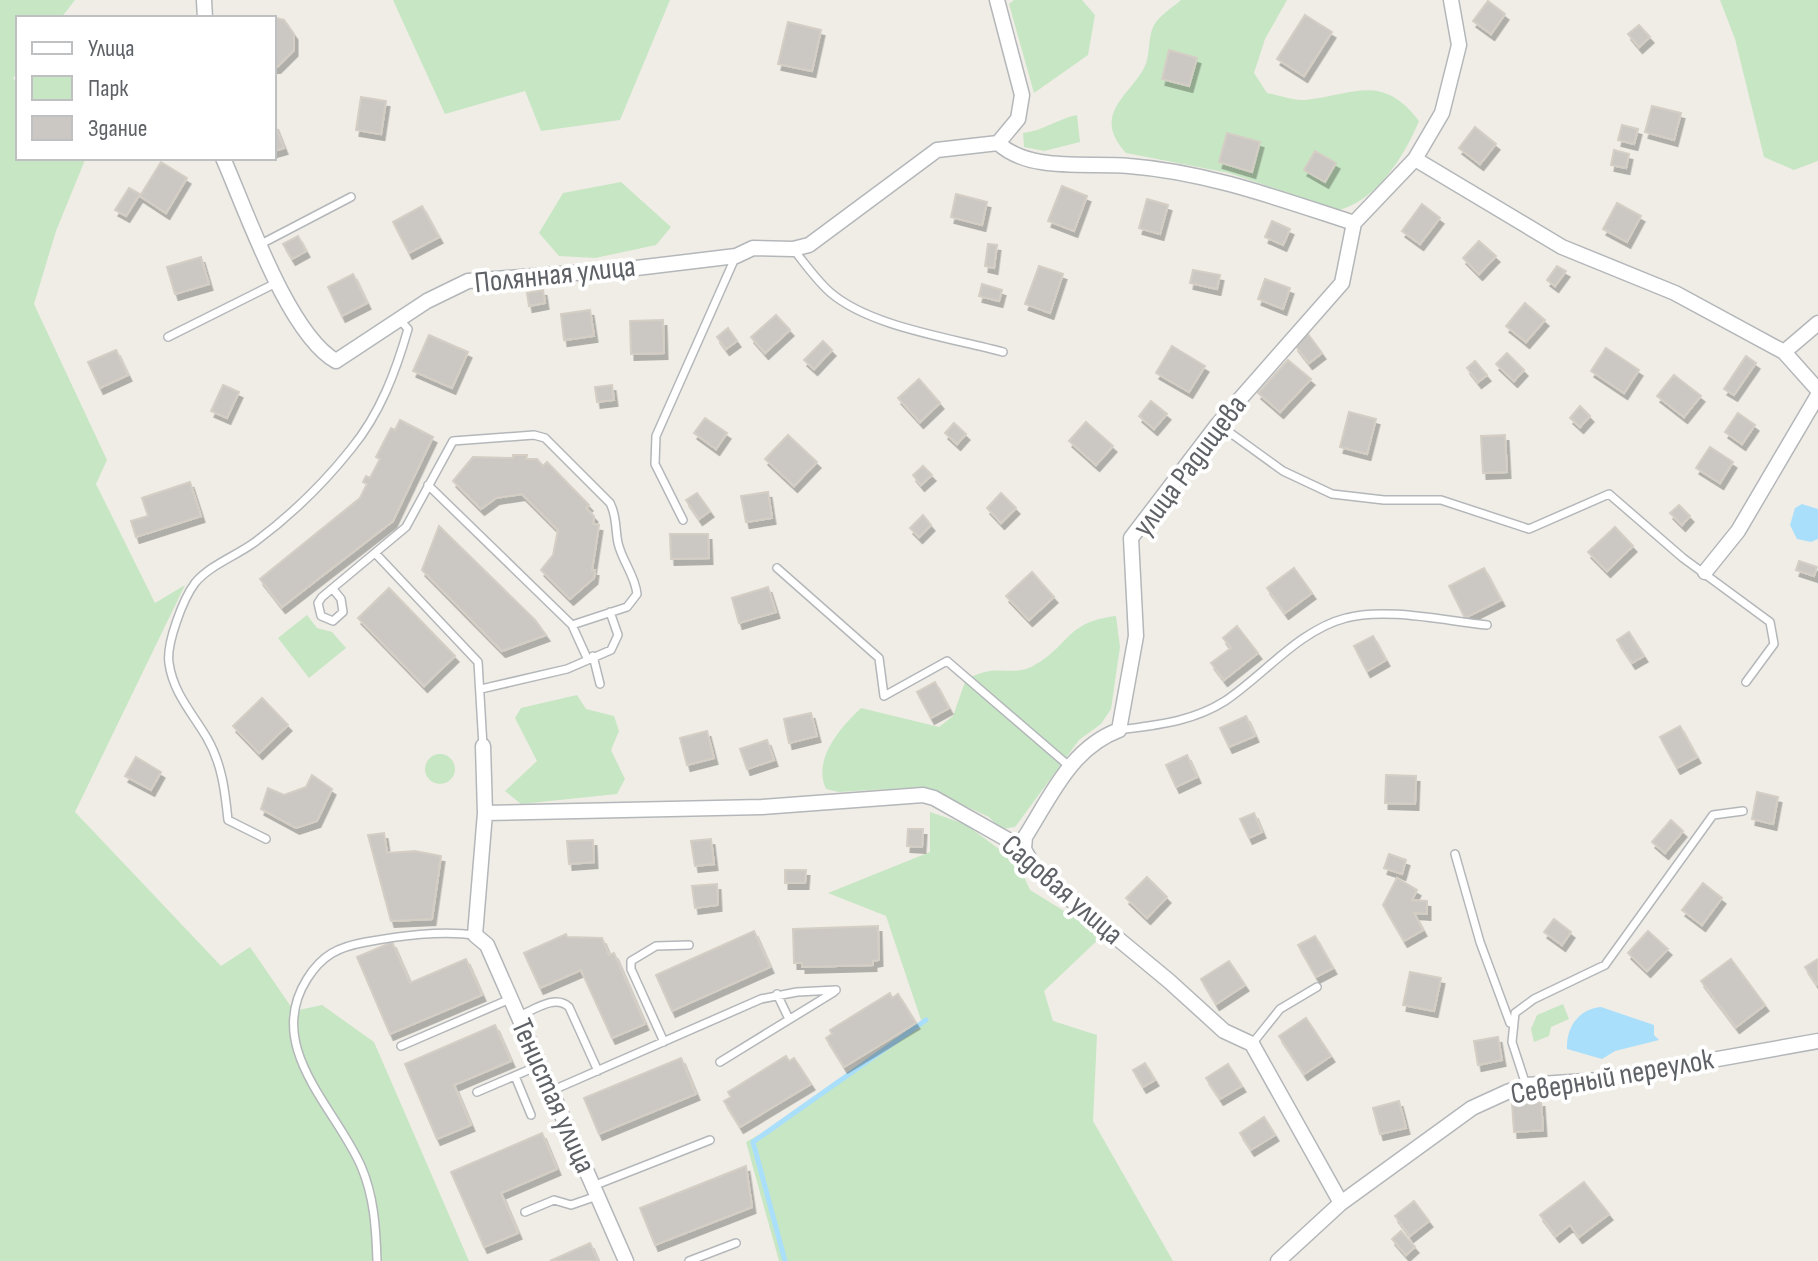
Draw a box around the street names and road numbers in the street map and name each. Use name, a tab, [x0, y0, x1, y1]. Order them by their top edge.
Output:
street label: Полянная улица	[473, 249, 637, 301]
street label: улица Радищева	[1125, 388, 1255, 544]
street label: Садовая улица	[994, 827, 1130, 953]
street label: Тенистая улица	[503, 1013, 603, 1179]
street label: Северный переулок	[1508, 1041, 1717, 1113]

